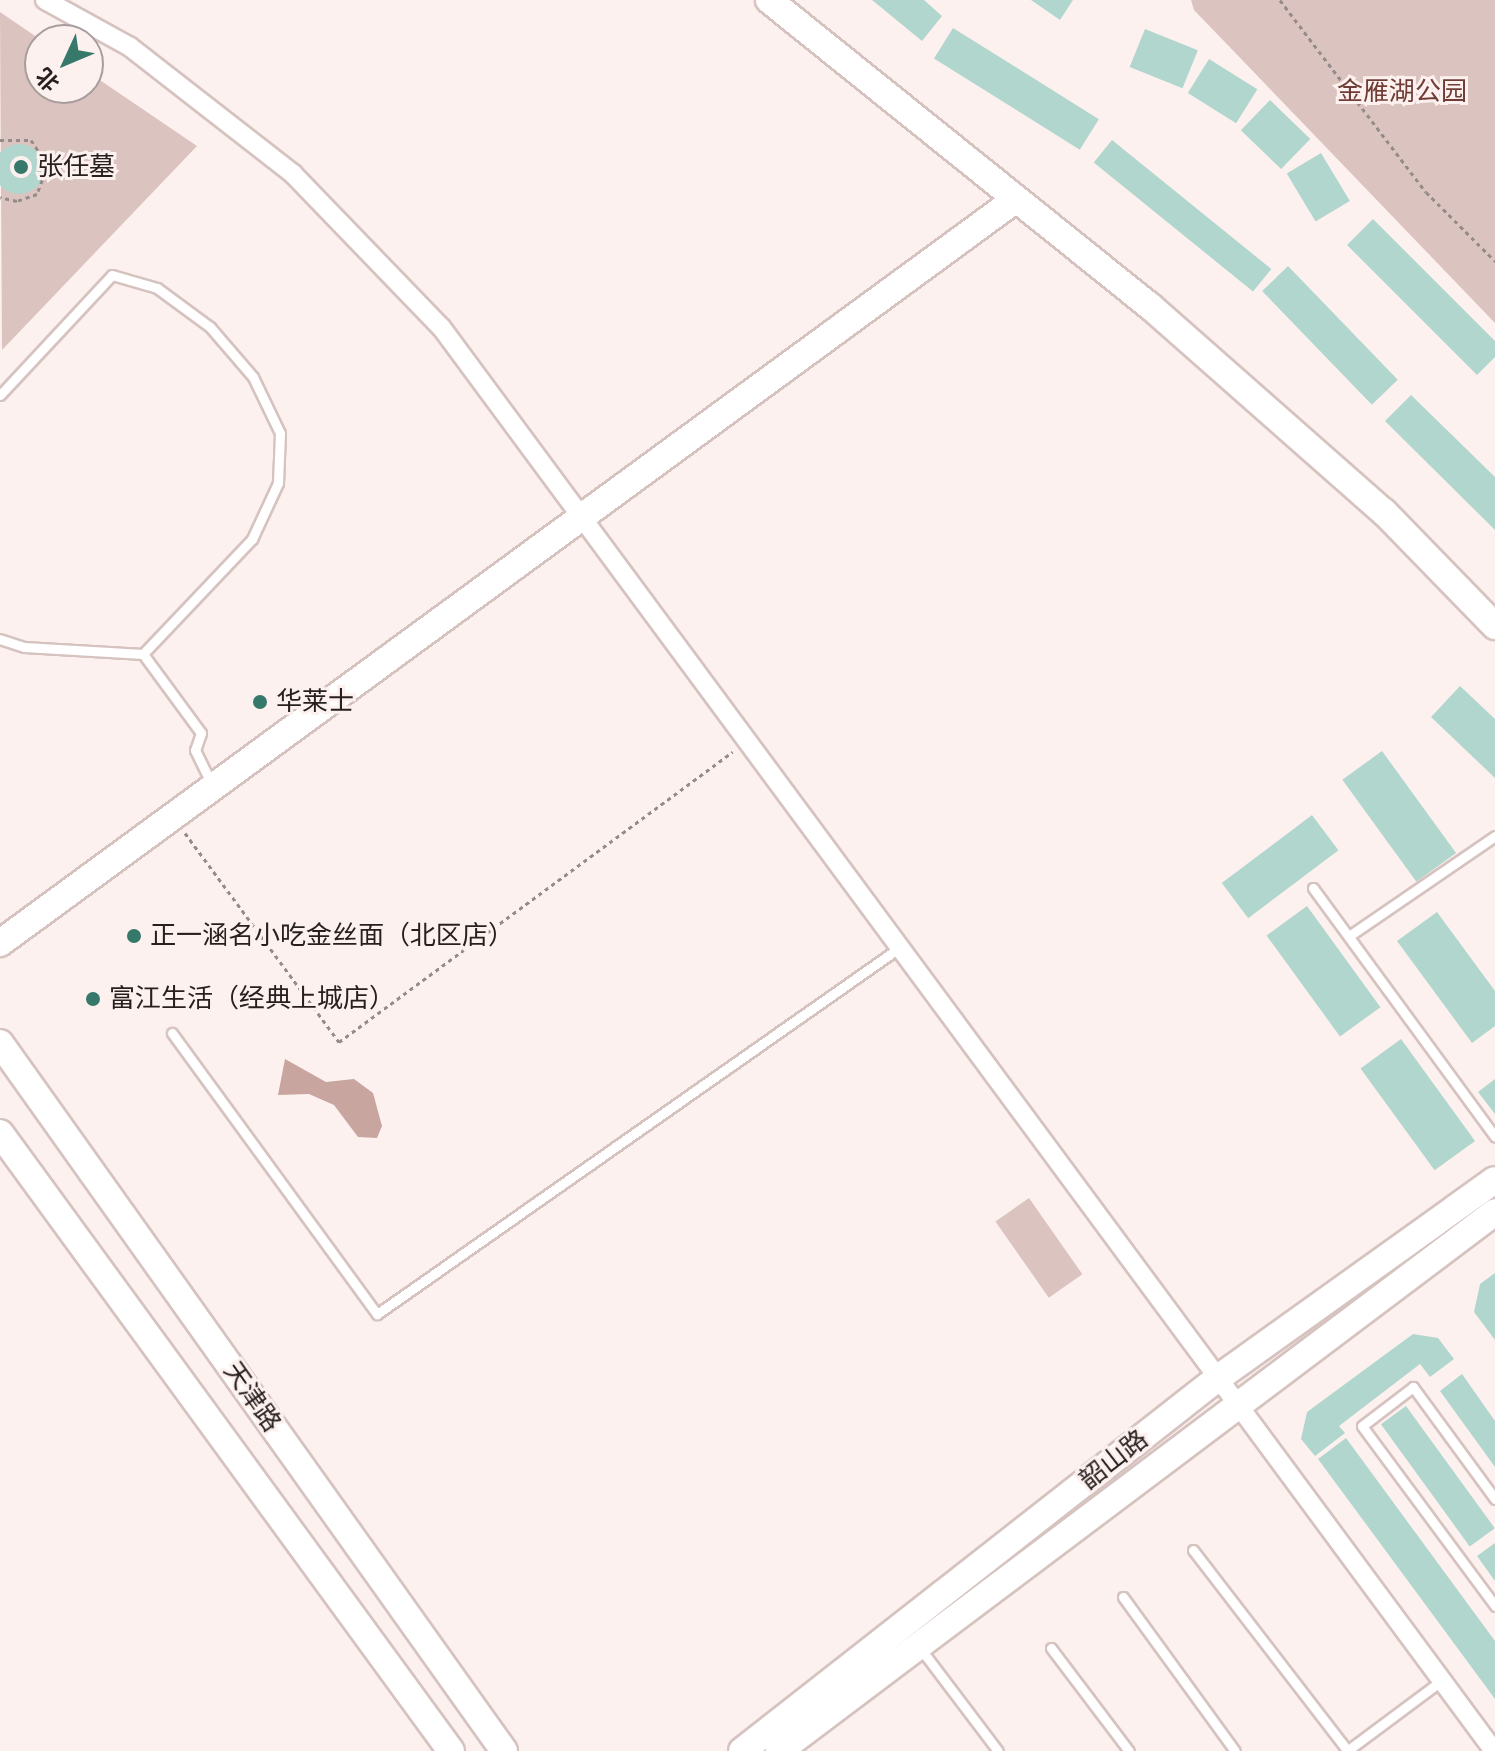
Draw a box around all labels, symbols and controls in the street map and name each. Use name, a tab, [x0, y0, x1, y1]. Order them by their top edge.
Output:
north arrow	[24, 24, 104, 104]
text: 北	[30, 62, 65, 97]
park label: 金雁湖公园	[1337, 76, 1467, 108]
place label: 张任墓	[37, 151, 115, 183]
marker: 张任墓	[12, 158, 30, 176]
place label: 华莱士	[276, 686, 354, 718]
marker: 华莱士	[251, 693, 269, 711]
place label: 正一涵名小吃金丝面（北区店）	[150, 920, 514, 952]
marker: 正一涵名小吃金丝面（北区店）	[125, 927, 143, 945]
place label: 富江生活（经典上城店）	[109, 983, 395, 1015]
marker: 富江生活（经典上城店）	[84, 990, 102, 1008]
street label: 天津路	[217, 1356, 287, 1438]
street label: 韶山路	[1074, 1424, 1154, 1496]

